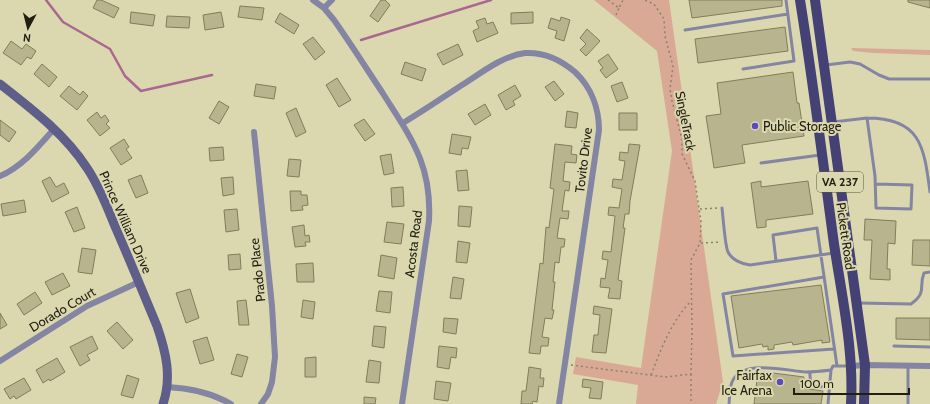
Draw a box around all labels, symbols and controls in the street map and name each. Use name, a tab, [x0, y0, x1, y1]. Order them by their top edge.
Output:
north arrow	[8, 8, 48, 48]
text: N	[22, 31, 31, 45]
street label: SingleTrack	[672, 90, 700, 152]
place label: Public Storage	[763, 118, 842, 134]
marker: Public Storage	[750, 121, 760, 131]
street label: Tovito Drive	[571, 126, 595, 194]
street label: Prince William Drive	[96, 168, 156, 276]
road number: VA 237	[817, 172, 863, 192]
street label: Pickett Road	[833, 201, 859, 271]
street label: Acosta Road	[401, 209, 425, 279]
street label: Prado Place	[246, 237, 268, 303]
street label: Dorado Court	[26, 283, 99, 335]
place label: Fairfax Ice Arena	[721, 367, 773, 398]
scale bar	[794, 370, 909, 396]
text: 100 m	[800, 376, 834, 391]
marker: Fairfax Ice Arena	[775, 377, 785, 387]

